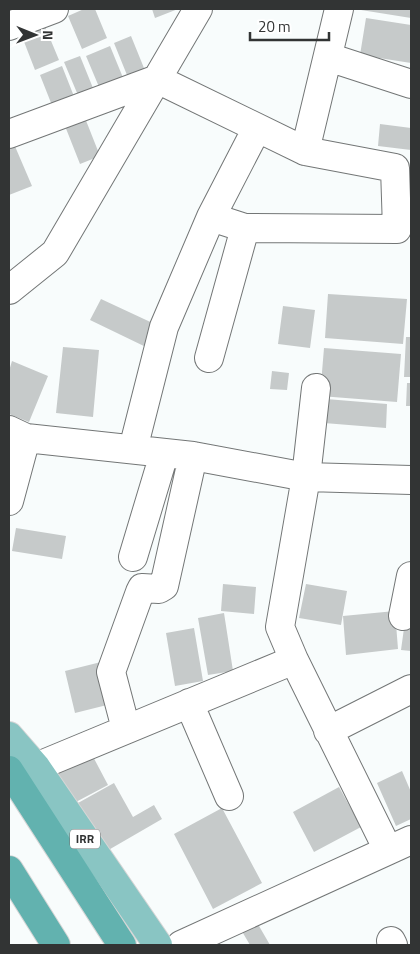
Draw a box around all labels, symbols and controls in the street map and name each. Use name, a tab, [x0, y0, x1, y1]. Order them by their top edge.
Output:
north arrow	[10, 10, 60, 60]
scale bar	[250, 10, 329, 42]
text: 20 m	[258, 15, 291, 38]
text: N	[38, 30, 59, 40]
road number: IRR	[70, 830, 100, 849]

